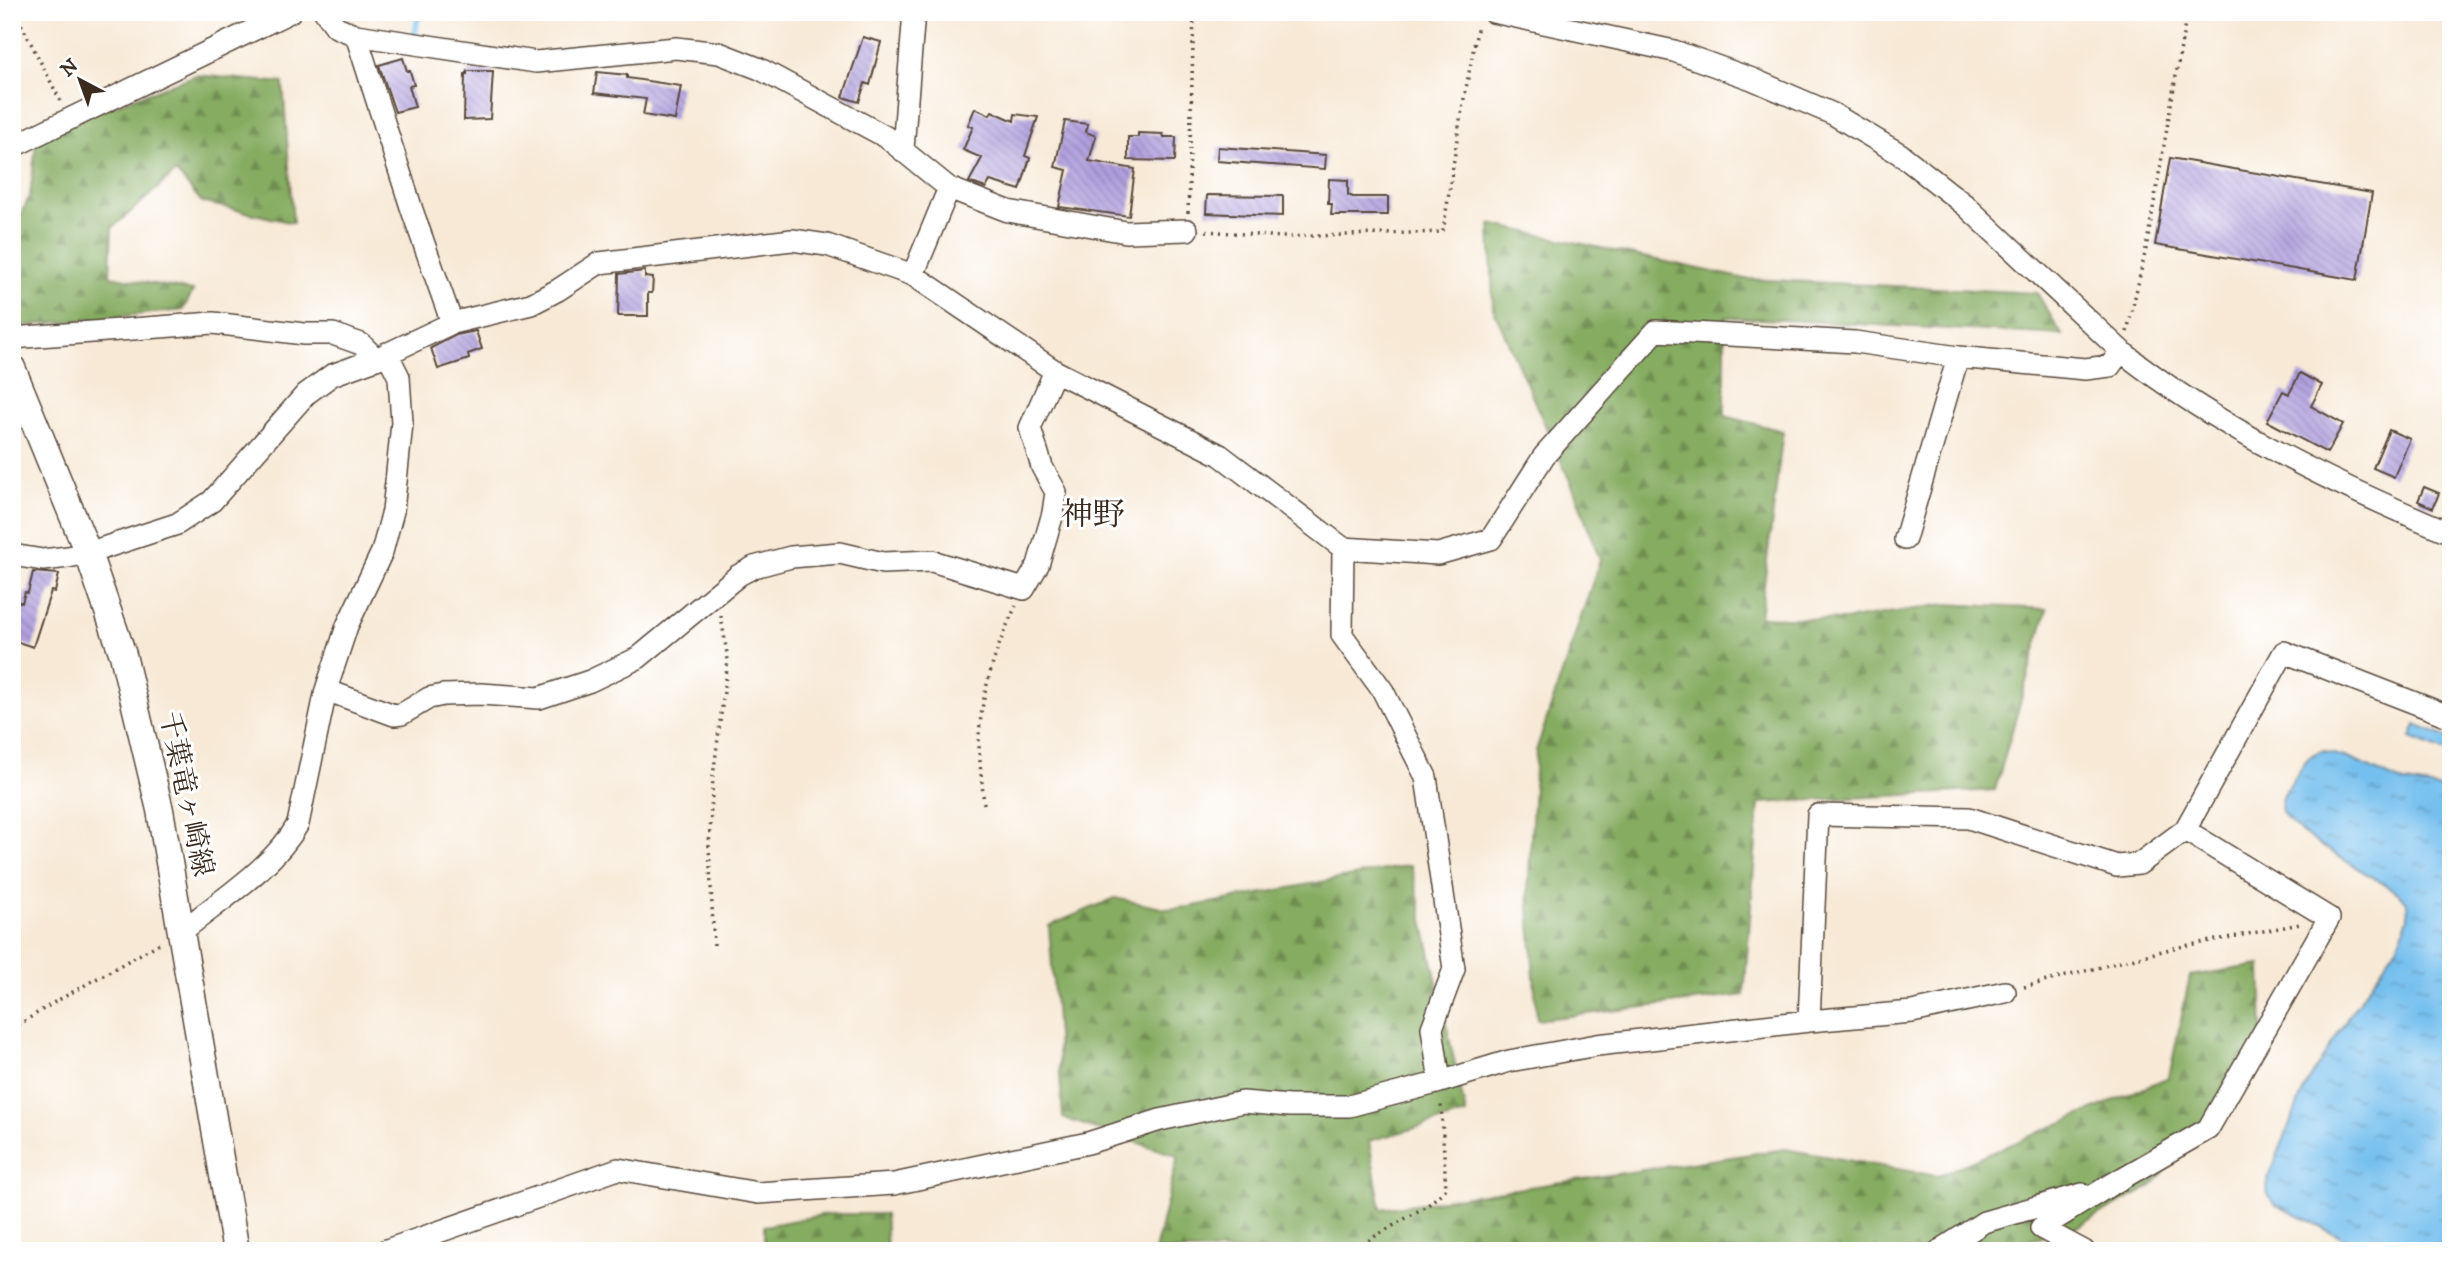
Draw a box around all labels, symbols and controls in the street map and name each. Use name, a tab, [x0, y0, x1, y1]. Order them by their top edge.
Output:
north arrow	[46, 46, 116, 116]
text: N	[56, 54, 84, 82]
district label: 神野	[1061, 496, 1125, 536]
street label: 千葉竜ヶ崎線	[151, 708, 221, 880]

